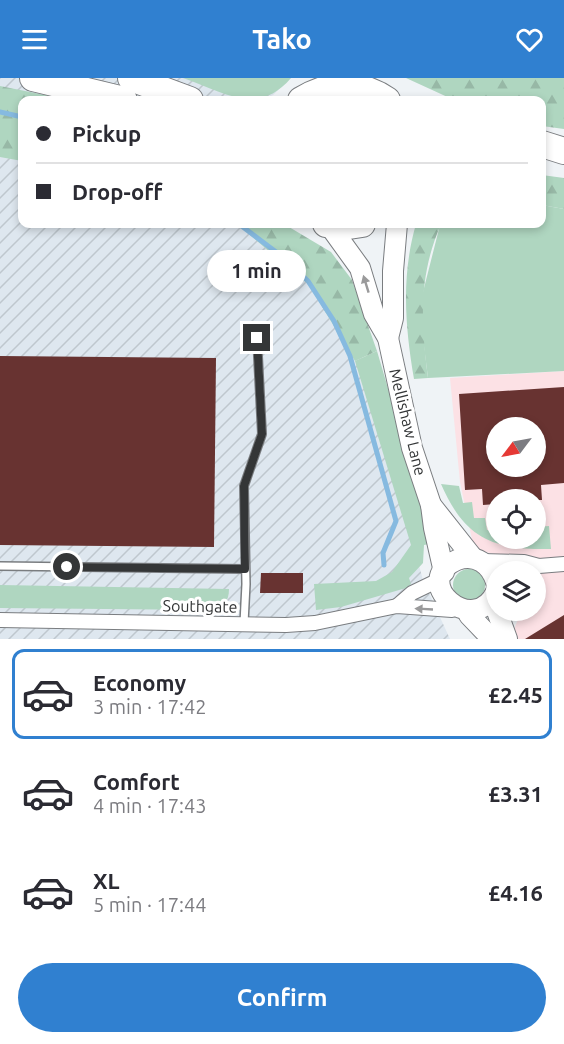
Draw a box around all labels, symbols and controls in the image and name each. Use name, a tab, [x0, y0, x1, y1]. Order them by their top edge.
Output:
icon: menu	[18, 23, 51, 56]
icon: heart	[513, 23, 546, 56]
text: Tako	[252, 24, 312, 54]
text: Pickup	[72, 121, 141, 146]
text: Drop-off	[72, 179, 162, 204]
callout: 1 min	[208, 251, 306, 293]
text: 1 min	[231, 259, 282, 282]
one-way arrow	[361, 275, 370, 293]
route end	[243, 324, 270, 351]
street label: Mellishaw Lane	[386, 367, 430, 477]
north arrow	[486, 417, 546, 477]
map controls	[486, 417, 546, 621]
button: locate	[486, 489, 546, 549]
route start	[53, 553, 80, 580]
button: layers	[486, 561, 546, 621]
street label: Southgate	[162, 596, 238, 616]
one-way arrow	[415, 605, 434, 614]
icon: car	[21, 667, 75, 721]
text: Economy	[93, 670, 186, 695]
text: £2.45	[488, 682, 543, 707]
text: 3 min · 17:42	[93, 695, 207, 718]
icon: car	[21, 766, 75, 820]
text: Comfort	[93, 769, 180, 794]
text: £3.31	[488, 781, 543, 806]
text: 4 min · 17:43	[93, 794, 207, 817]
icon: car	[21, 865, 75, 919]
text: XL	[93, 868, 120, 893]
text: £4.16	[488, 880, 543, 905]
text: 5 min · 17:44	[93, 893, 207, 916]
button: Confirm	[18, 963, 546, 1032]

